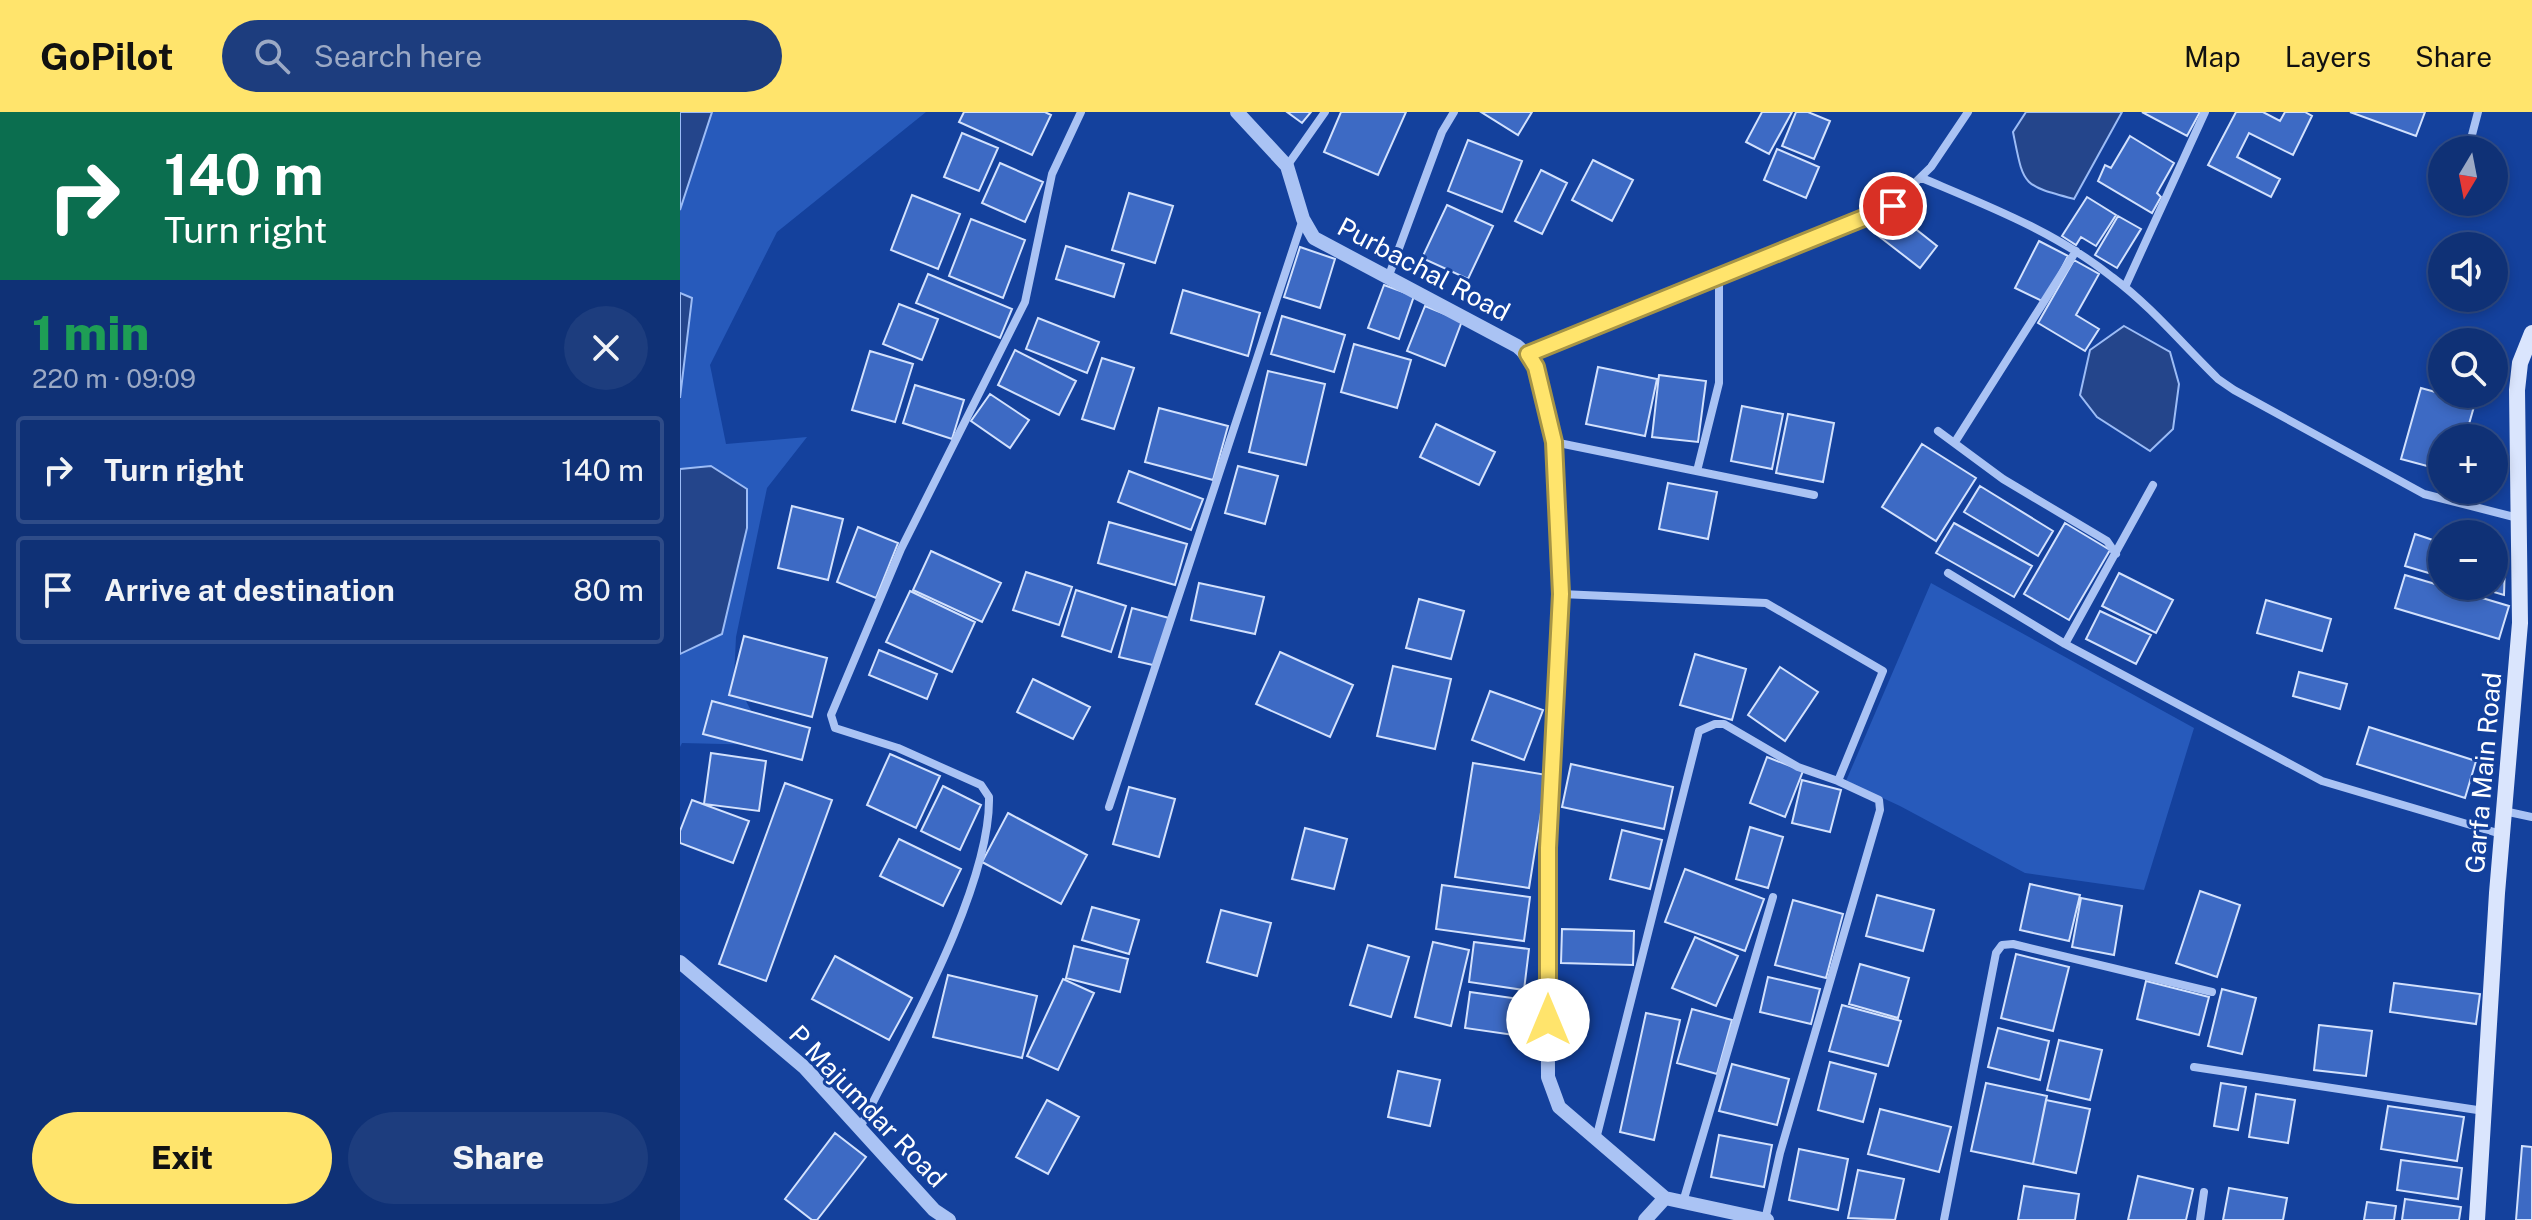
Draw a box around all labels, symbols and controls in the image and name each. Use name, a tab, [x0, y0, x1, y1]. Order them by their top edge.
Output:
search box	[222, 20, 782, 92]
text: GoPilot	[40, 34, 174, 79]
icon: search	[250, 34, 294, 78]
text: Search here	[314, 38, 482, 74]
text: Map	[2184, 40, 2241, 73]
text: Layers	[2285, 40, 2371, 73]
text: Share	[2415, 40, 2492, 73]
north arrow	[2428, 136, 2508, 216]
map controls	[2428, 136, 2508, 600]
text: 140 m	[164, 142, 324, 208]
icon: right	[32, 144, 136, 248]
pin	[1859, 172, 1927, 240]
icon: arrive	[1871, 184, 1915, 228]
text: Turn right	[164, 209, 327, 251]
street label: Purbachal Road	[1333, 211, 1515, 327]
button: sound	[2428, 232, 2508, 312]
text: 1 min	[32, 304, 149, 361]
button: close	[564, 306, 648, 390]
button: search	[2428, 328, 2508, 408]
text: 220 m · 09:09	[32, 363, 196, 394]
button: +	[2428, 424, 2508, 504]
icon: right	[36, 448, 80, 492]
text: Turn right	[104, 452, 244, 488]
text: 140 m	[561, 452, 644, 488]
button: −	[2428, 520, 2508, 600]
icon: arrive	[36, 568, 80, 612]
text: Arrive at destination	[104, 572, 395, 608]
text: 80 m	[573, 572, 644, 608]
street label: Garfa Main Road	[2459, 671, 2507, 875]
position arrow	[1506, 978, 1590, 1062]
street label: P Majumdar Road	[783, 1019, 953, 1193]
button: Exit	[32, 1112, 332, 1204]
button: Share	[348, 1112, 648, 1204]

